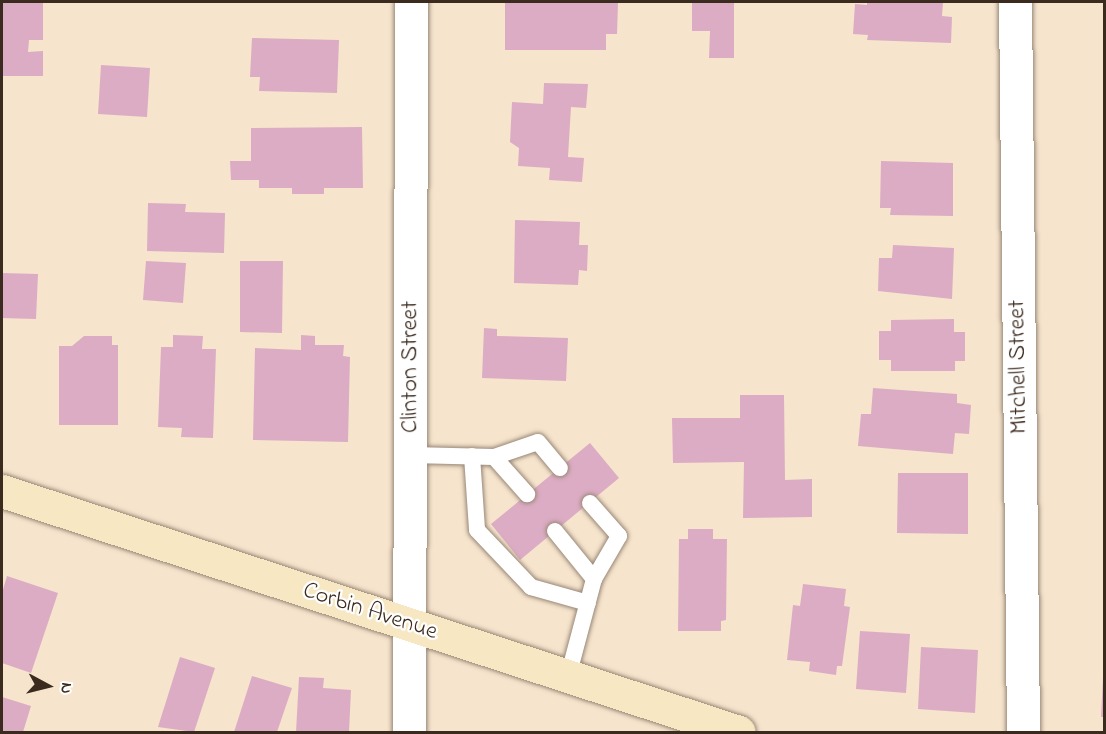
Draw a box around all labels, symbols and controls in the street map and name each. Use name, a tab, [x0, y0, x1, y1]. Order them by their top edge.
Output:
street label: Mitchell Street	[1003, 300, 1035, 434]
street label: Clinton Street	[397, 301, 425, 433]
street label: Corbin Avenue	[299, 577, 441, 647]
north arrow	[18, 656, 78, 716]
text: N	[53, 681, 78, 695]

